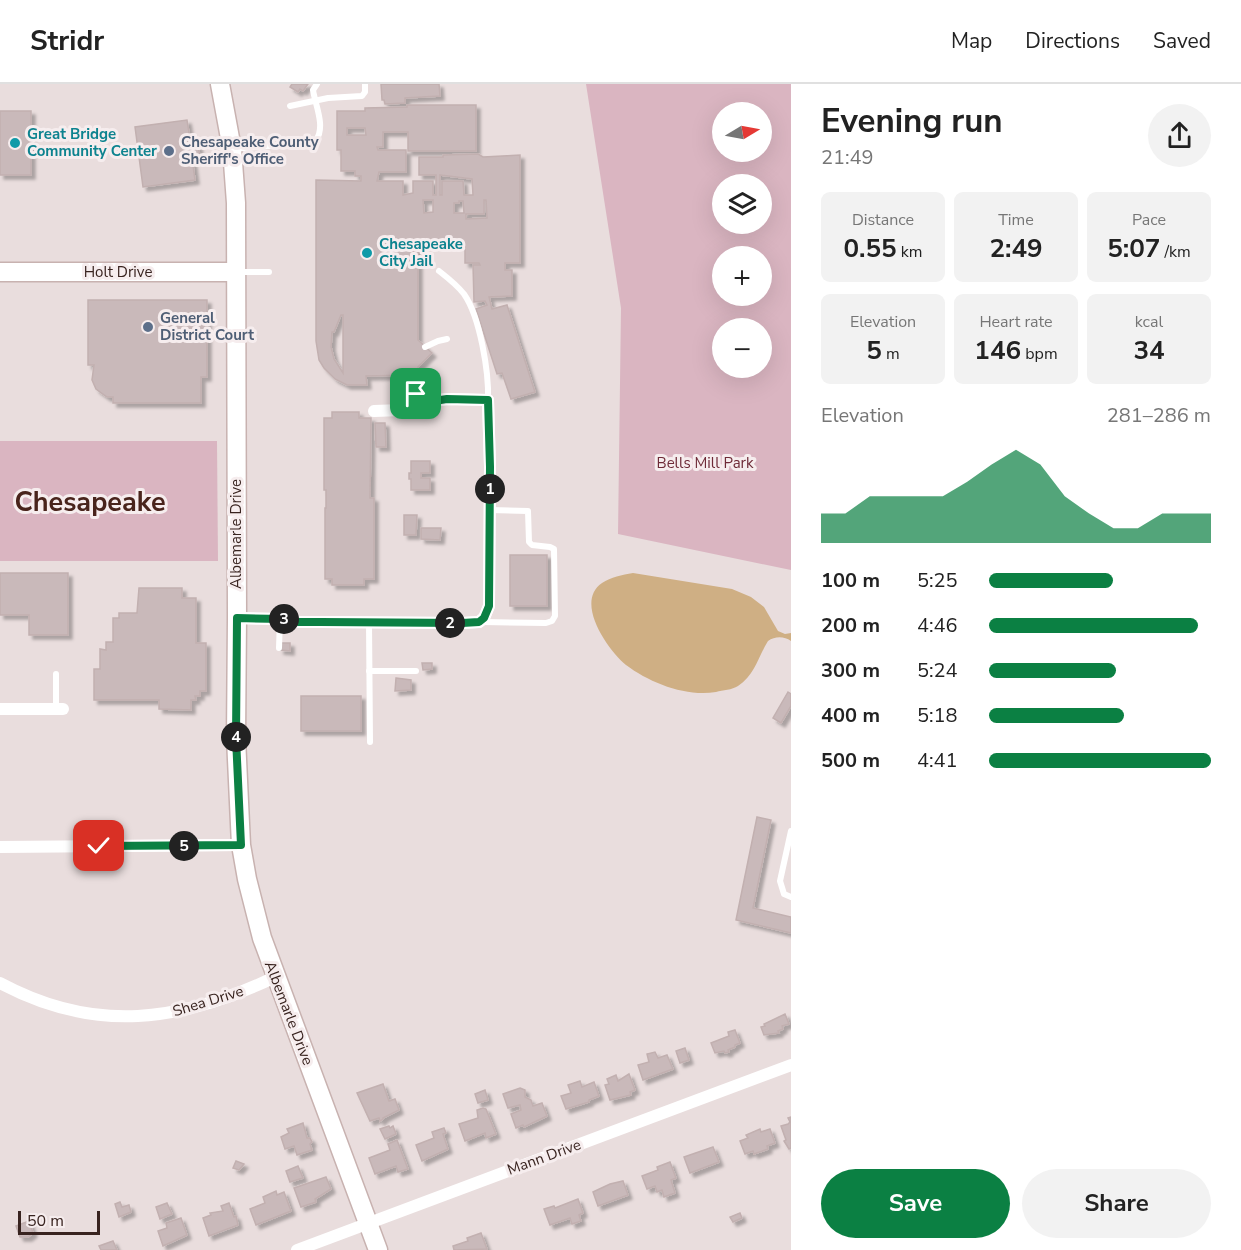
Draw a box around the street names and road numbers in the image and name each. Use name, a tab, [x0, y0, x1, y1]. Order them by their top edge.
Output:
street label: Holt Drive	[84, 262, 152, 282]
street label: Albemarle Drive	[226, 479, 246, 589]
street label: Albemarle Drive	[260, 958, 318, 1068]
street label: Shea Drive	[170, 981, 246, 1021]
street label: Mann Drive	[504, 1134, 584, 1180]

